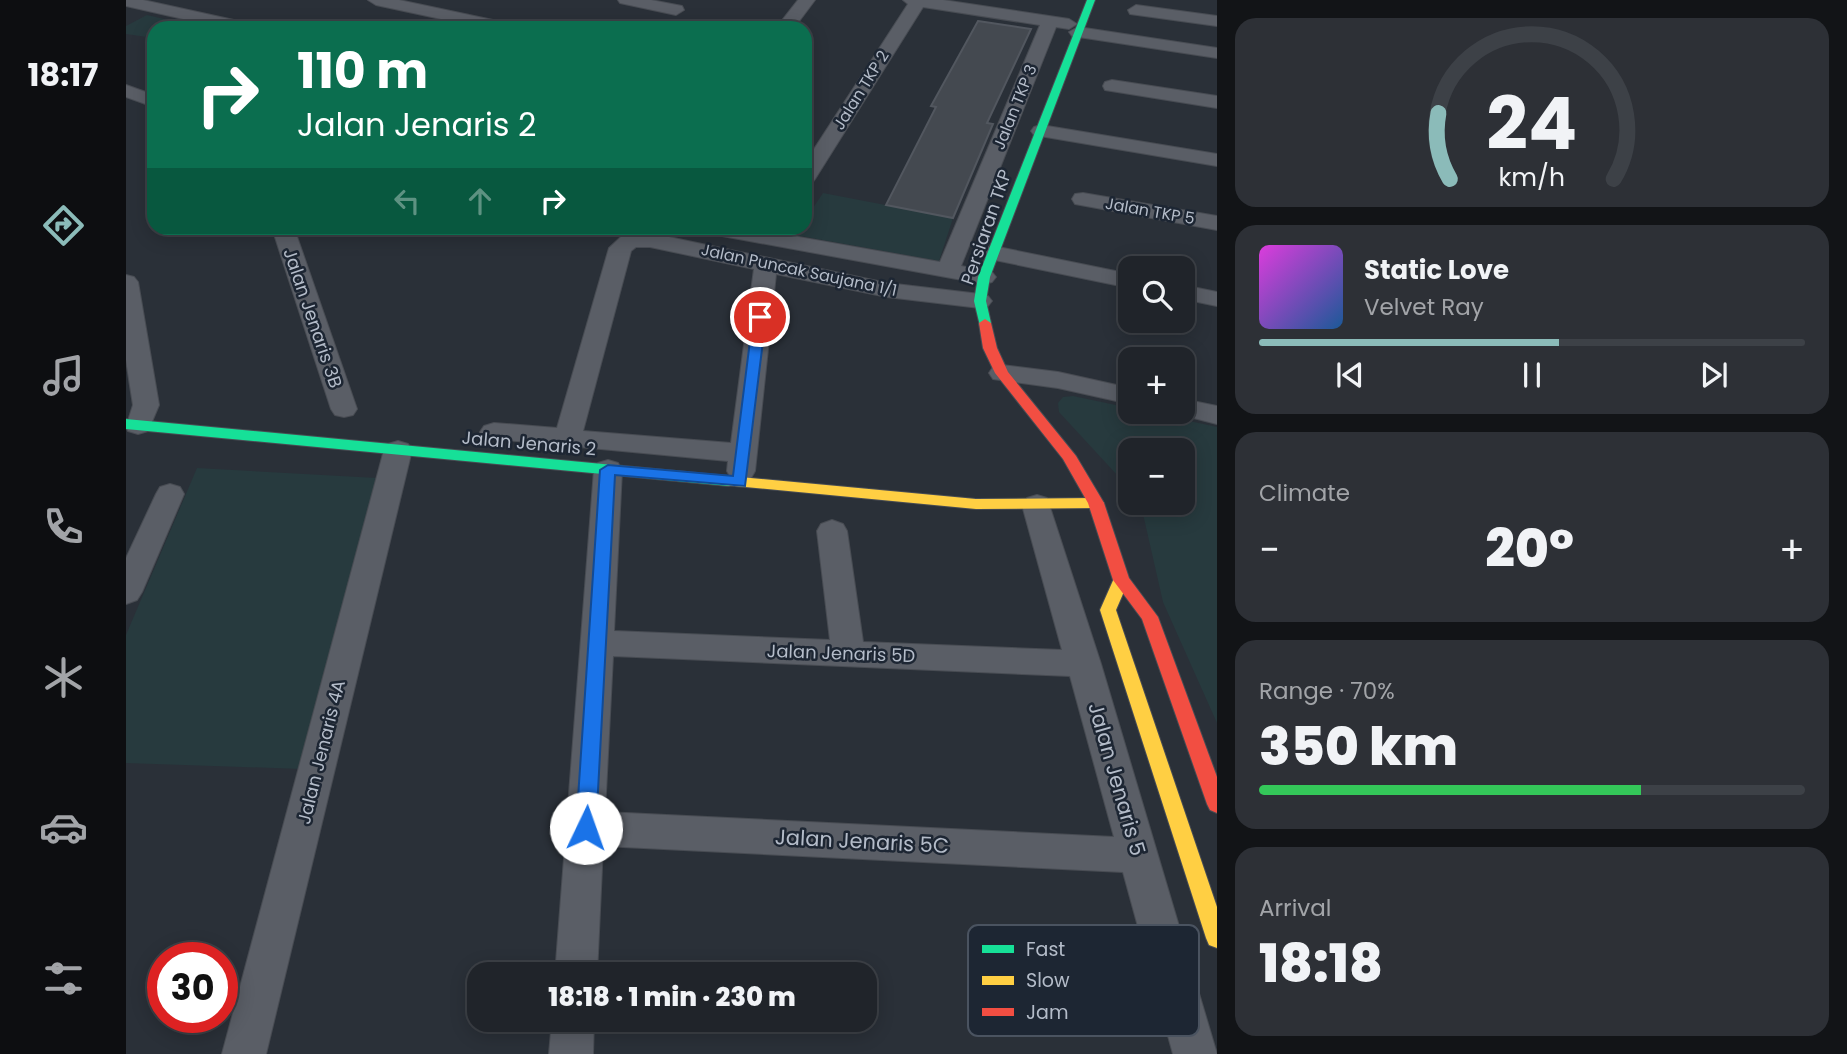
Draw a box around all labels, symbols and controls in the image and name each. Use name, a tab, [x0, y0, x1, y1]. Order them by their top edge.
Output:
text: 110 m	[297, 37, 428, 105]
street label: Jalan TKP 2	[828, 46, 894, 134]
icon: right	[182, 49, 273, 140]
text: 18:17	[27, 52, 99, 97]
street label: Jalan TKP 3	[988, 61, 1042, 153]
text: 24	[1487, 73, 1577, 174]
text: Jalan Jenaris 2	[297, 102, 537, 147]
text: km/h	[1499, 159, 1565, 194]
street label: Persiaran TKP	[955, 166, 1017, 288]
icon: left	[388, 182, 426, 220]
icon: ahead	[461, 182, 499, 220]
icon: right	[534, 182, 572, 220]
street label: Jalan TKP 5	[1103, 192, 1197, 230]
icon: directions	[39, 201, 88, 250]
street label: Jalan Puncak Saujana 1/1	[699, 238, 899, 302]
street label: Jalan Jenaris 3B	[277, 245, 349, 391]
text: Static Love	[1364, 252, 1509, 288]
map controls	[1118, 256, 1195, 515]
button: search	[1118, 256, 1195, 333]
pin	[730, 287, 790, 347]
text: Velvet Ray	[1364, 291, 1484, 323]
icon: arrive	[741, 298, 779, 336]
button: +	[1118, 347, 1195, 424]
icon: music	[39, 351, 88, 400]
icon: previous	[1331, 356, 1369, 394]
icon: pause	[1513, 356, 1551, 394]
icon: next	[1695, 356, 1733, 394]
street label: Jalan Jenaris 2	[461, 425, 597, 461]
button: −	[1118, 438, 1195, 515]
text: Climate	[1259, 477, 1350, 509]
icon: phone	[39, 502, 88, 551]
text: 20°	[1485, 512, 1574, 585]
text: −	[1259, 523, 1280, 576]
text: +	[1779, 523, 1805, 576]
street label: Jalan Jenaris 5D	[766, 638, 916, 668]
icon: climate	[39, 653, 88, 702]
text: Range · 70%	[1259, 675, 1395, 707]
street label: Jalan Jenaris 4A	[291, 677, 351, 827]
street label: Jalan Jenaris 5	[1081, 699, 1153, 859]
text: 350 km	[1259, 710, 1458, 783]
position arrow	[549, 791, 623, 865]
icon: car	[39, 803, 88, 852]
street label: Jalan Jenaris 5C	[774, 822, 950, 860]
text: Arrival	[1259, 892, 1331, 924]
legend	[968, 925, 1199, 1036]
text: 18:18	[1259, 927, 1383, 1000]
text: Fast	[1026, 936, 1065, 963]
speed limit sign: 30	[147, 942, 238, 1033]
icon: filters	[39, 954, 88, 1003]
text: Slow	[1026, 967, 1070, 994]
text: 18:18 · 1 min · 230 m	[548, 979, 796, 1015]
text: Jam	[1026, 999, 1068, 1026]

